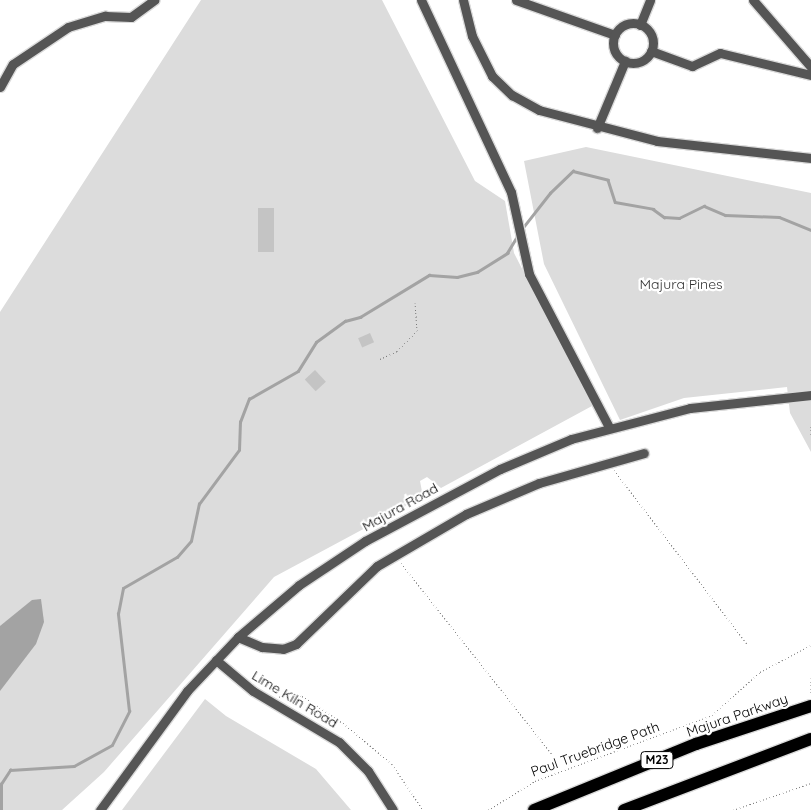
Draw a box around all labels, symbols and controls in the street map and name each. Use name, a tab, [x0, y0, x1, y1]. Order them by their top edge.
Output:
park label: Majura Pines	[639, 276, 723, 292]
street label: Majura Road	[359, 479, 441, 535]
street label: Lime Kiln Road	[249, 667, 341, 731]
street label: Majura Parkway	[684, 690, 790, 740]
street label: Paul Truebridge Path	[528, 718, 662, 780]
road number: M23	[640, 750, 674, 770]

